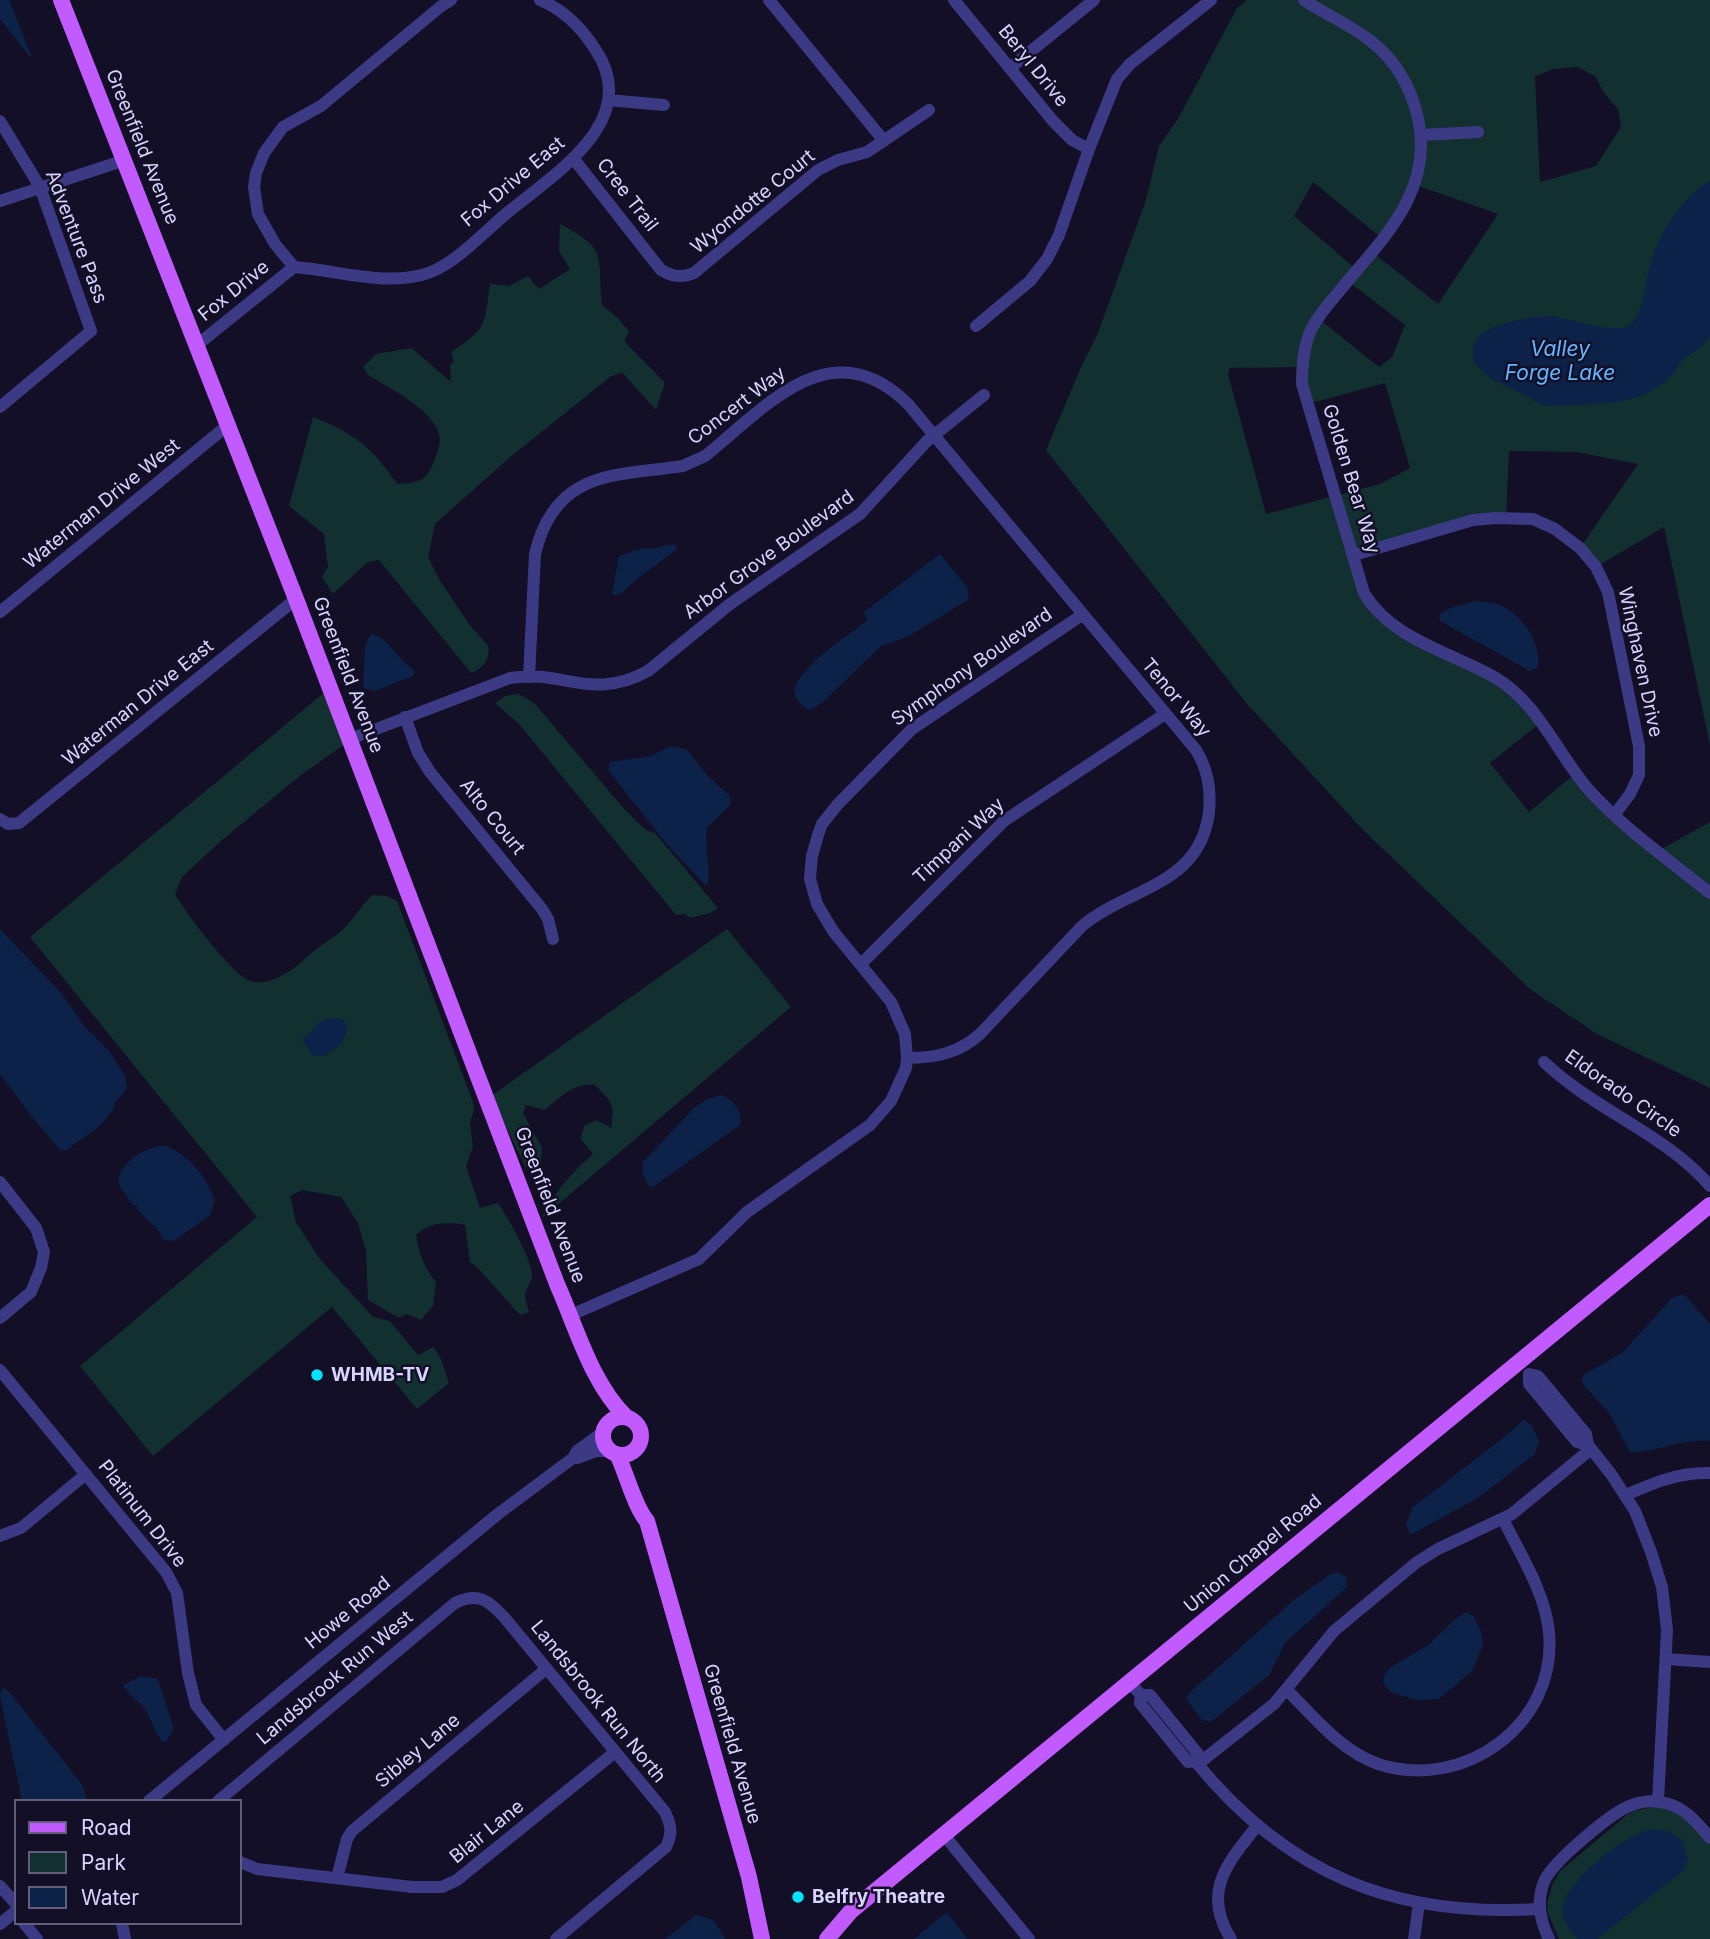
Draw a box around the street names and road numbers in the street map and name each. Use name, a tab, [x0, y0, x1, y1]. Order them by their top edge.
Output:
street label: Beryl Drive	[993, 20, 1073, 112]
street label: Greenfield Avenue	[100, 66, 184, 228]
street label: Fox Drive East	[457, 132, 569, 232]
street label: Wyondotte Court	[686, 145, 820, 259]
street label: Cree Trail	[591, 154, 663, 236]
street label: Adventure Pass	[40, 167, 112, 307]
street label: Fox Drive	[194, 256, 274, 326]
street label: Concert Way	[684, 362, 790, 450]
street label: Golden Bear Way	[1317, 401, 1385, 557]
street label: Waterman Drive West	[19, 434, 185, 574]
street label: Arbor Grove Boulevard	[679, 486, 859, 624]
street label: Winghaven Drive	[1613, 585, 1667, 739]
street label: Greenfield Avenue	[308, 594, 388, 756]
street label: Symphony Boulevard	[887, 603, 1057, 731]
street label: Waterman Drive East	[58, 635, 218, 771]
street label: Tenor Way	[1136, 654, 1216, 742]
street label: Alto Court	[455, 774, 529, 860]
street label: Timpani Way	[909, 793, 1009, 889]
street label: Eldorado Circle	[1560, 1045, 1686, 1143]
street label: Greenfield Avenue	[510, 1124, 590, 1286]
street label: Platinum Drive	[93, 1456, 191, 1572]
street label: Union Chapel Road	[1180, 1490, 1326, 1618]
street label: Howe Road	[301, 1572, 395, 1654]
street label: Landsbrook Run West	[252, 1606, 418, 1750]
street label: Landsbrook Run North	[526, 1616, 670, 1788]
street label: Greenfield Avenue	[698, 1661, 766, 1827]
street label: Sibley Lane	[371, 1709, 465, 1793]
street label: Blair Lane	[445, 1795, 529, 1869]

